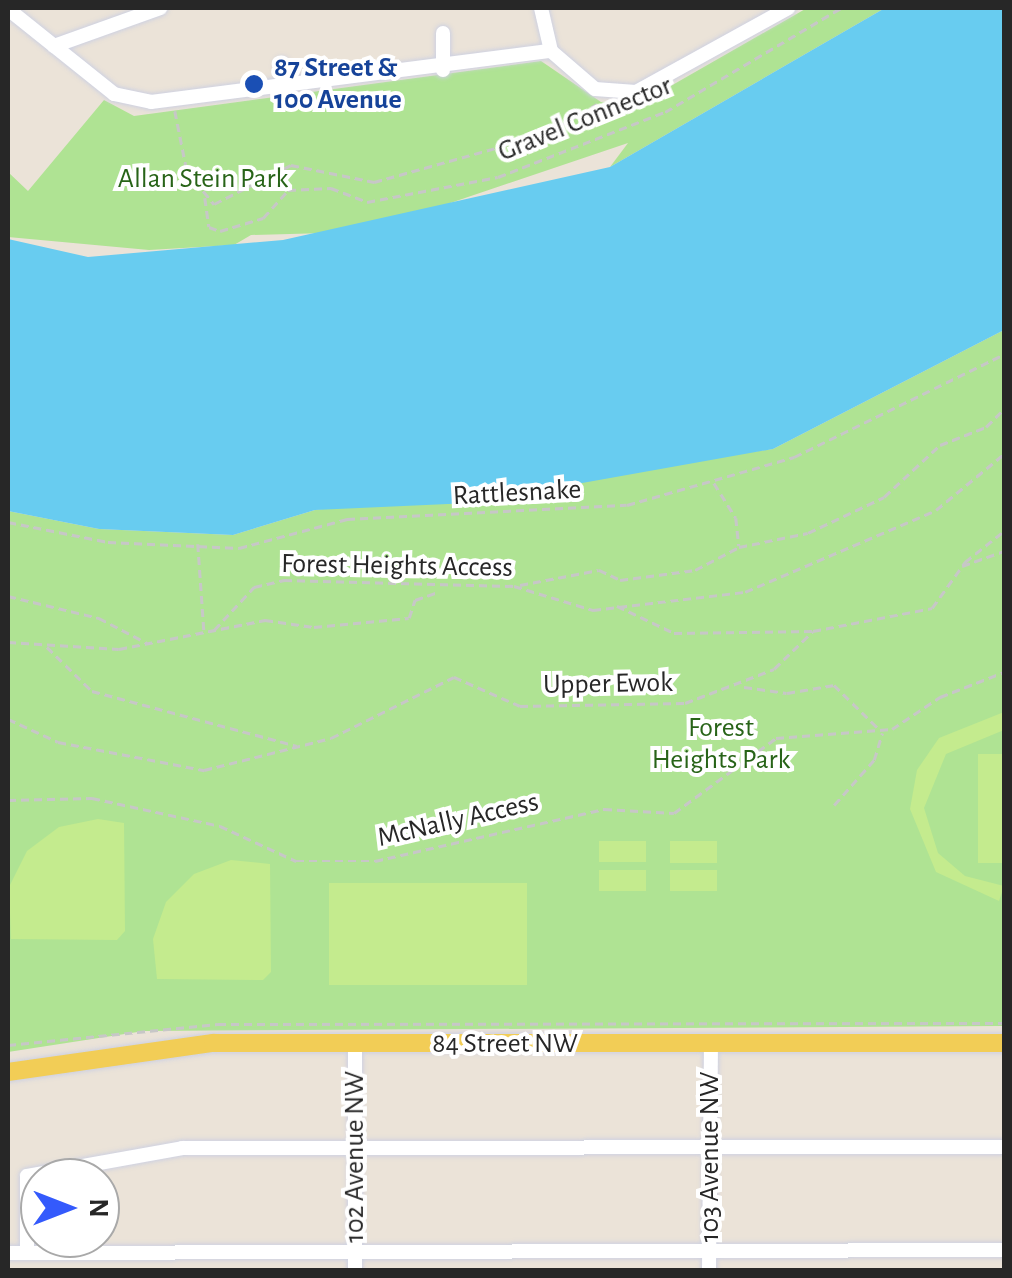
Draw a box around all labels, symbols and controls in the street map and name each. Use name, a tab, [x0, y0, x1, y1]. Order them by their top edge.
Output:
place label: 87 Street & 100 Avenue	[274, 51, 402, 117]
street label: Gravel Connector	[493, 69, 677, 169]
marker: 87 Street & 100 Avenue	[243, 73, 265, 95]
park label: Allan Stein Park	[118, 162, 288, 196]
street label: Rattlesnake	[452, 473, 582, 513]
street label: Forest Heights Access	[281, 547, 513, 585]
street label: Upper Ewok	[543, 666, 673, 702]
park label: Forest Heights Park	[652, 711, 790, 777]
street label: McNally Access	[374, 785, 542, 855]
street label: 84 Street NW	[432, 1027, 578, 1061]
street label: 102 Avenue NW	[338, 1071, 372, 1243]
street label: 103 Avenue NW	[693, 1072, 727, 1242]
north arrow	[20, 1158, 120, 1258]
text: N	[84, 1198, 112, 1218]

